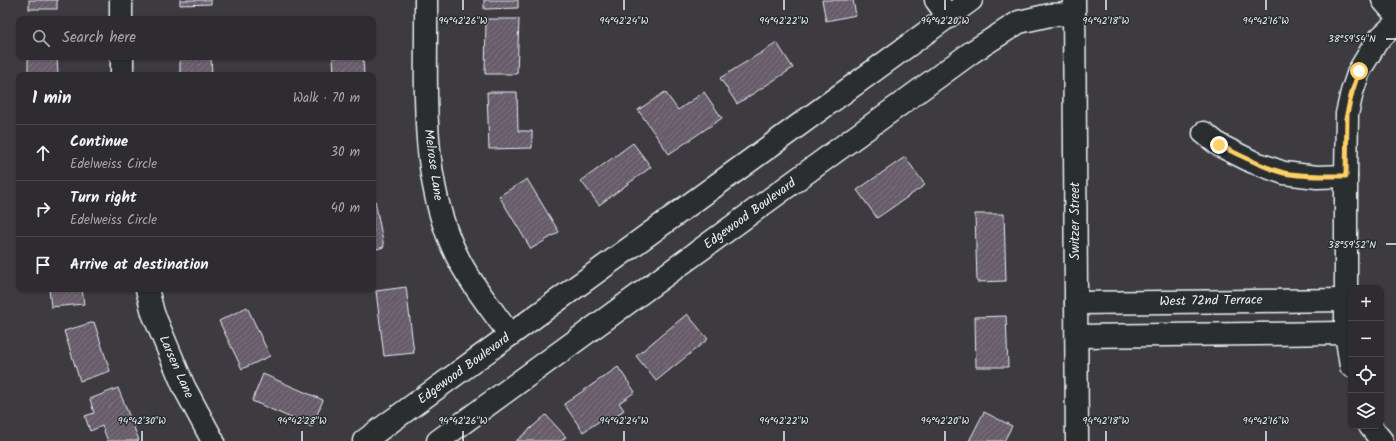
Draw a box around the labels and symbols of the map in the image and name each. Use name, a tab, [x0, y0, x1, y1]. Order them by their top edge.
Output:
text: 94°42'26"W	[438, 13, 488, 29]
text: 94°42'24"W	[600, 13, 649, 29]
text: 94°42'22"W	[759, 13, 809, 29]
text: 94°42'20"W	[921, 13, 969, 29]
text: 94°42'18"W	[1083, 13, 1130, 29]
text: 94°42'16"W	[1243, 13, 1289, 29]
text: 38°59'54"N	[1328, 31, 1376, 47]
route start	[1350, 62, 1368, 80]
street label: Melrose Lane	[418, 128, 448, 202]
route end	[1210, 136, 1228, 154]
street label: Edgewood Boulevard	[699, 173, 801, 255]
street label: Switzer Street	[1065, 181, 1086, 260]
text: 38°59'52"N	[1328, 237, 1376, 253]
street label: West 72nd Terrace	[1159, 290, 1263, 312]
street label: Edgewood Boulevard	[413, 328, 515, 410]
street label: Larsen Lane	[153, 332, 199, 402]
text: 94°42'30"W	[118, 413, 166, 429]
text: 94°42'28"W	[277, 413, 327, 429]
text: 94°42'26"W	[438, 413, 488, 429]
text: 94°42'24"W	[600, 413, 649, 429]
text: 94°42'22"W	[759, 413, 809, 429]
text: 94°42'20"W	[921, 413, 969, 429]
text: 94°42'18"W	[1083, 413, 1130, 429]
text: 94°42'16"W	[1243, 413, 1289, 429]

